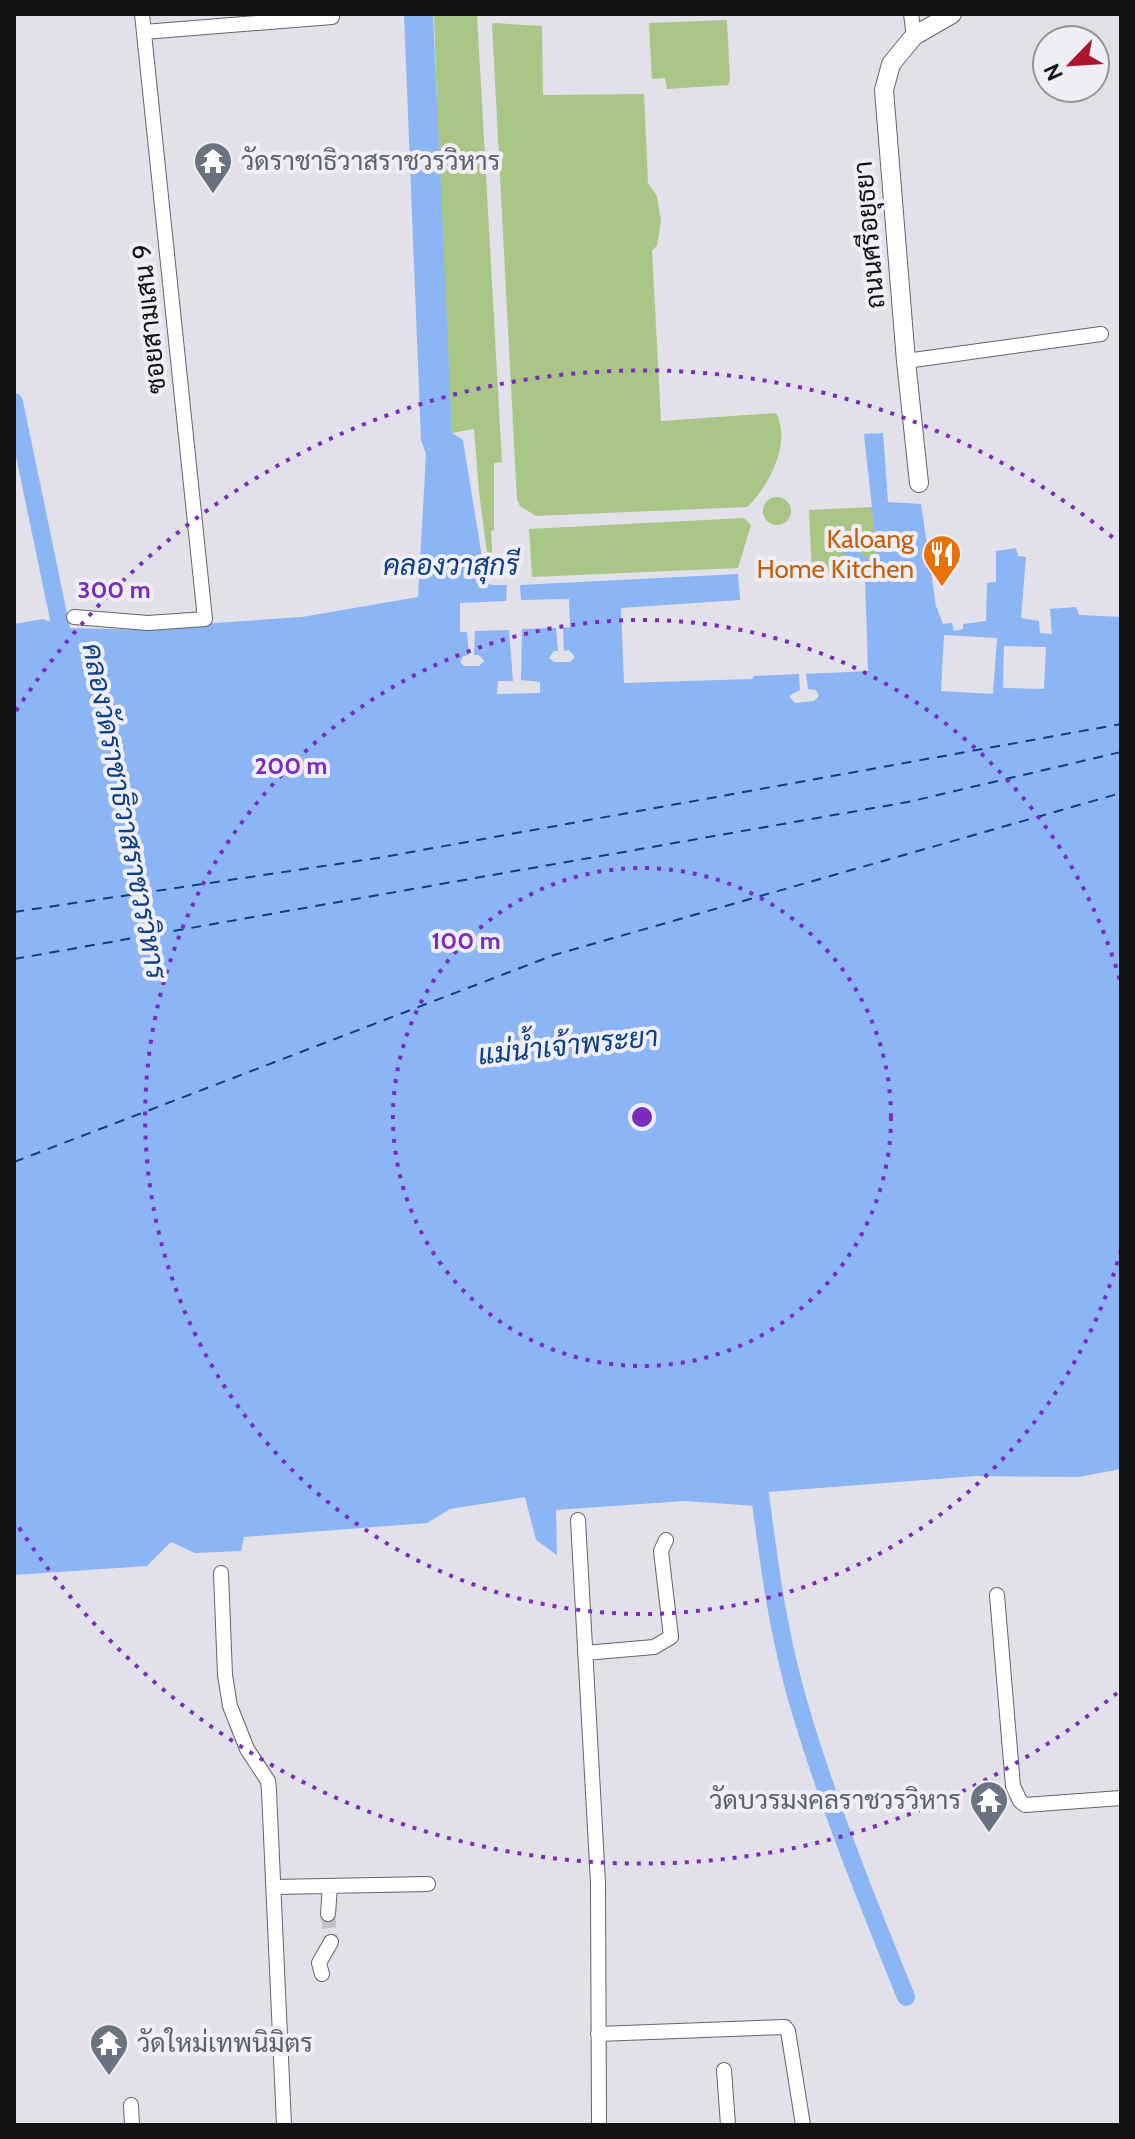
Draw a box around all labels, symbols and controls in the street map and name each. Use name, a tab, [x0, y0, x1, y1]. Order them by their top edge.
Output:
north arrow	[1031, 24, 1111, 104]
text: N	[1038, 59, 1069, 85]
temple icon: วัดราชาธิวาสราชวรวิหาร	[192, 140, 234, 195]
place label: วัดราชาธิวาสราชวรวิหาร	[241, 145, 500, 177]
street label: ถนนศรีอยุธยา	[847, 160, 893, 310]
street label: ซอยสามเสน 9	[125, 243, 173, 395]
place label: Kaloang Home Kitchen	[756, 523, 915, 585]
restaurant icon: Kaloang Home Kitchen	[921, 533, 963, 588]
water label: คลองวาสุกรี	[383, 547, 521, 585]
text: 300 m	[77, 575, 151, 604]
water label: คลองวัดราชาธิวาสราชวรวิหาร	[76, 640, 176, 983]
text: 200 m	[255, 751, 327, 780]
text: 100 m	[431, 926, 501, 955]
water label: แม่น้ำเจ้าพระยา	[476, 1012, 660, 1071]
centre of rings	[628, 1103, 656, 1131]
temple icon: วัดบวรมงคลราชวรวิหาร	[968, 1779, 1010, 1834]
place label: วัดบวรมงคลราชวรวิหาร	[709, 1784, 961, 1816]
temple icon: วัดใหม่เทพนิมิตร	[88, 2022, 130, 2077]
place label: วัดใหม่เทพนิมิตร	[137, 2027, 313, 2059]

